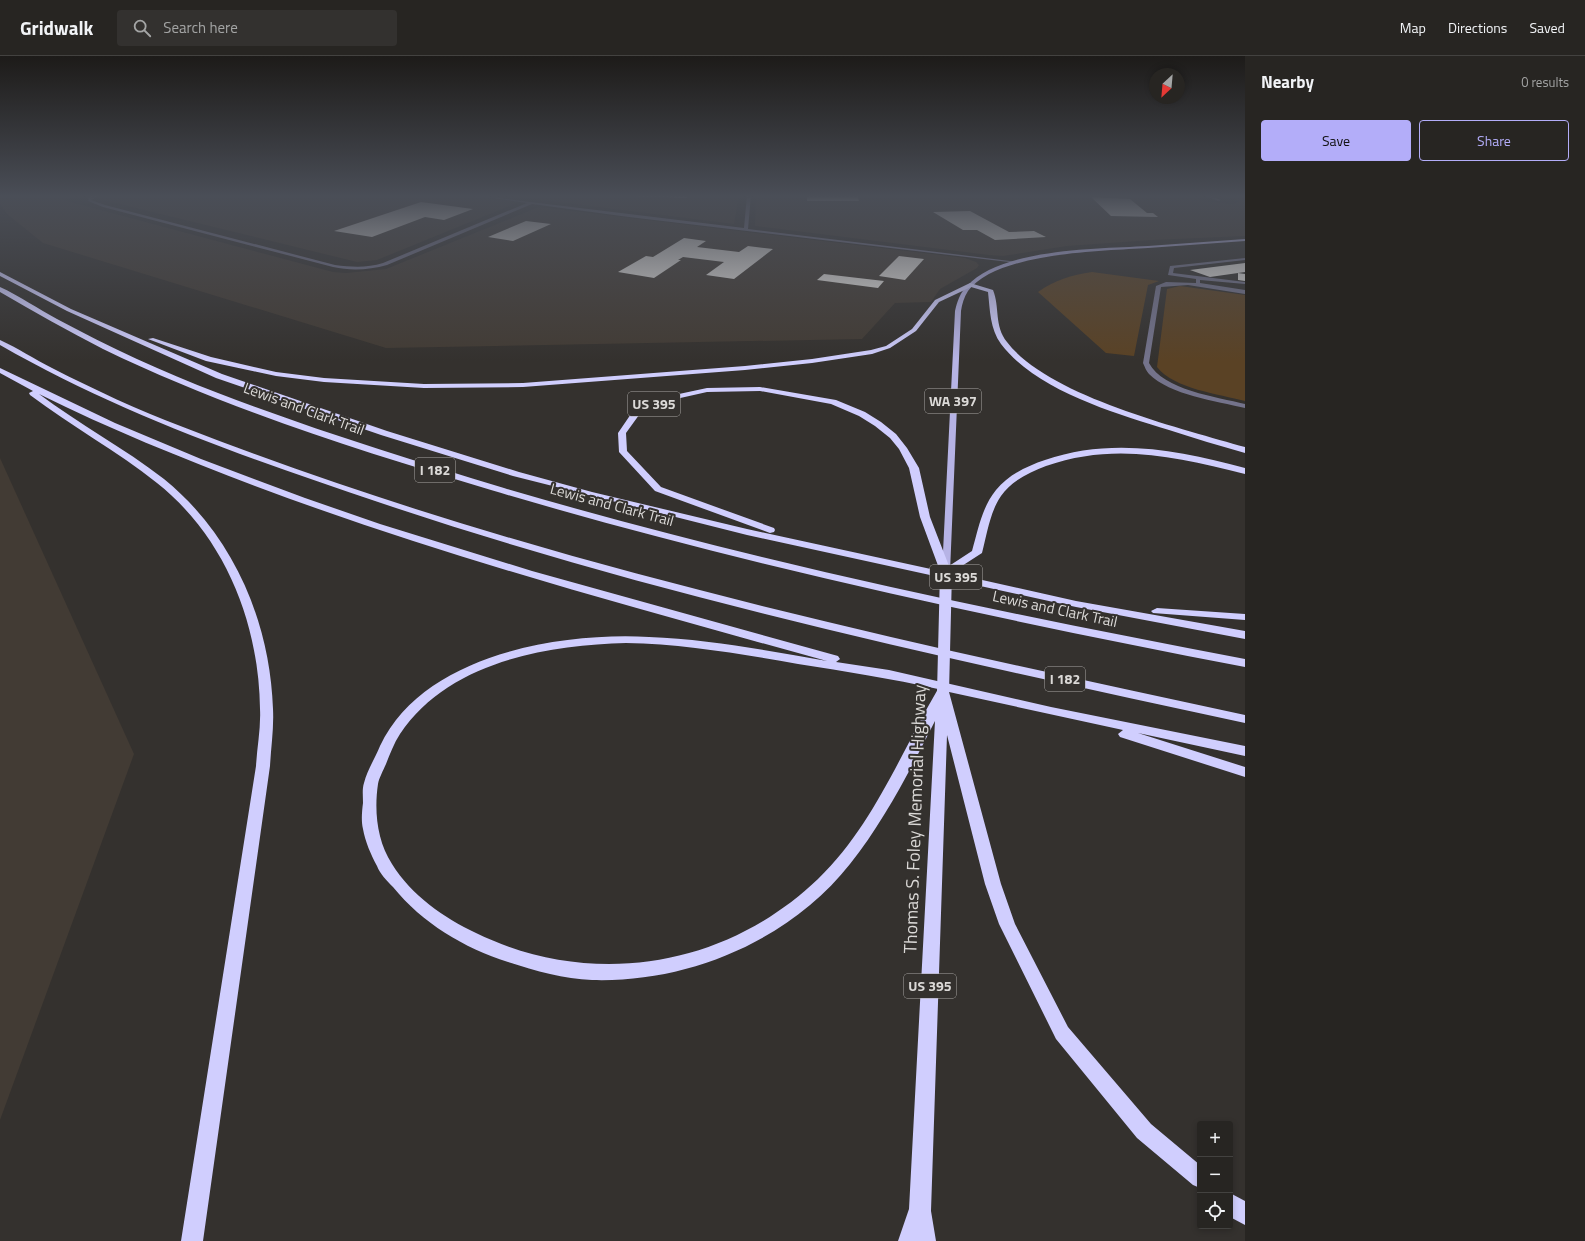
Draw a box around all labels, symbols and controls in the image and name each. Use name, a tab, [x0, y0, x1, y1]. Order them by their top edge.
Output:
search box	[117, 10, 397, 46]
text: Gridwalk	[20, 13, 93, 42]
text: Search here	[163, 16, 238, 39]
icon: search	[131, 17, 153, 39]
text: Map	[1400, 17, 1426, 38]
text: Directions	[1448, 17, 1507, 38]
text: Saved	[1529, 17, 1565, 38]
north arrow	[1149, 68, 1185, 104]
text: Nearby	[1261, 69, 1314, 95]
text: 0 results	[1521, 72, 1569, 92]
button: Save	[1261, 120, 1411, 161]
button: Share	[1419, 120, 1569, 161]
street label: Lewis and Clark Trail	[240, 376, 368, 441]
road number: WA 397	[925, 389, 981, 413]
road number: US 395	[628, 392, 680, 416]
road number: I 182	[415, 458, 455, 482]
street label: Lewis and Clark Trail	[548, 477, 677, 532]
road number: US 395	[930, 565, 982, 589]
street label: Lewis and Clark Trail	[990, 584, 1120, 633]
road number: I 182	[1045, 667, 1085, 691]
street label: Thomas S. Foley Memorial Highway	[896, 684, 933, 954]
road number: US 395	[904, 974, 956, 998]
map controls	[1197, 1121, 1233, 1229]
button: +	[1197, 1121, 1233, 1157]
button: −	[1197, 1157, 1233, 1193]
button: locate	[1197, 1193, 1233, 1229]

